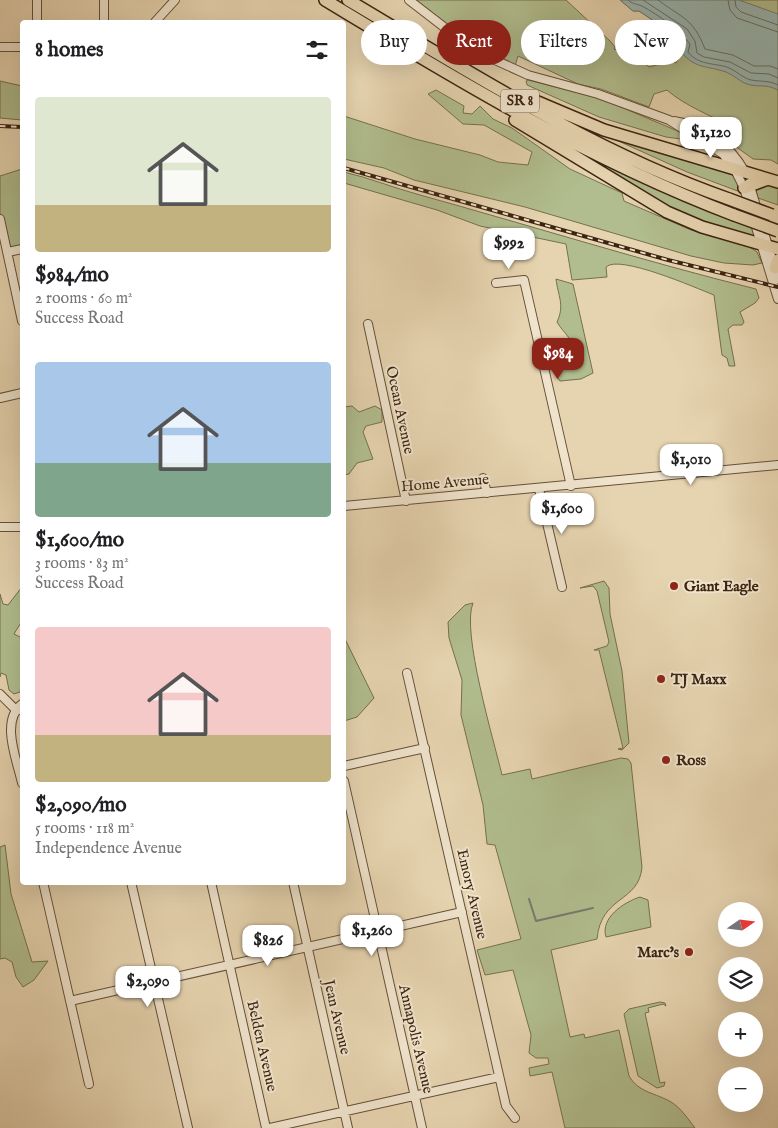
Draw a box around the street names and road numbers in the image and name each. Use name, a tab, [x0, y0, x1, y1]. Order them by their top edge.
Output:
road number: SR 8	[501, 90, 539, 112]
street label: Ocean Avenue	[381, 364, 419, 456]
street label: Home Avenue	[400, 470, 490, 496]
street label: Emory Avenue	[452, 847, 492, 941]
street label: Jean Avenue	[319, 976, 355, 1056]
street label: Annapolis Avenue	[394, 982, 438, 1095]
street label: Belden Avenue	[242, 999, 282, 1093]

